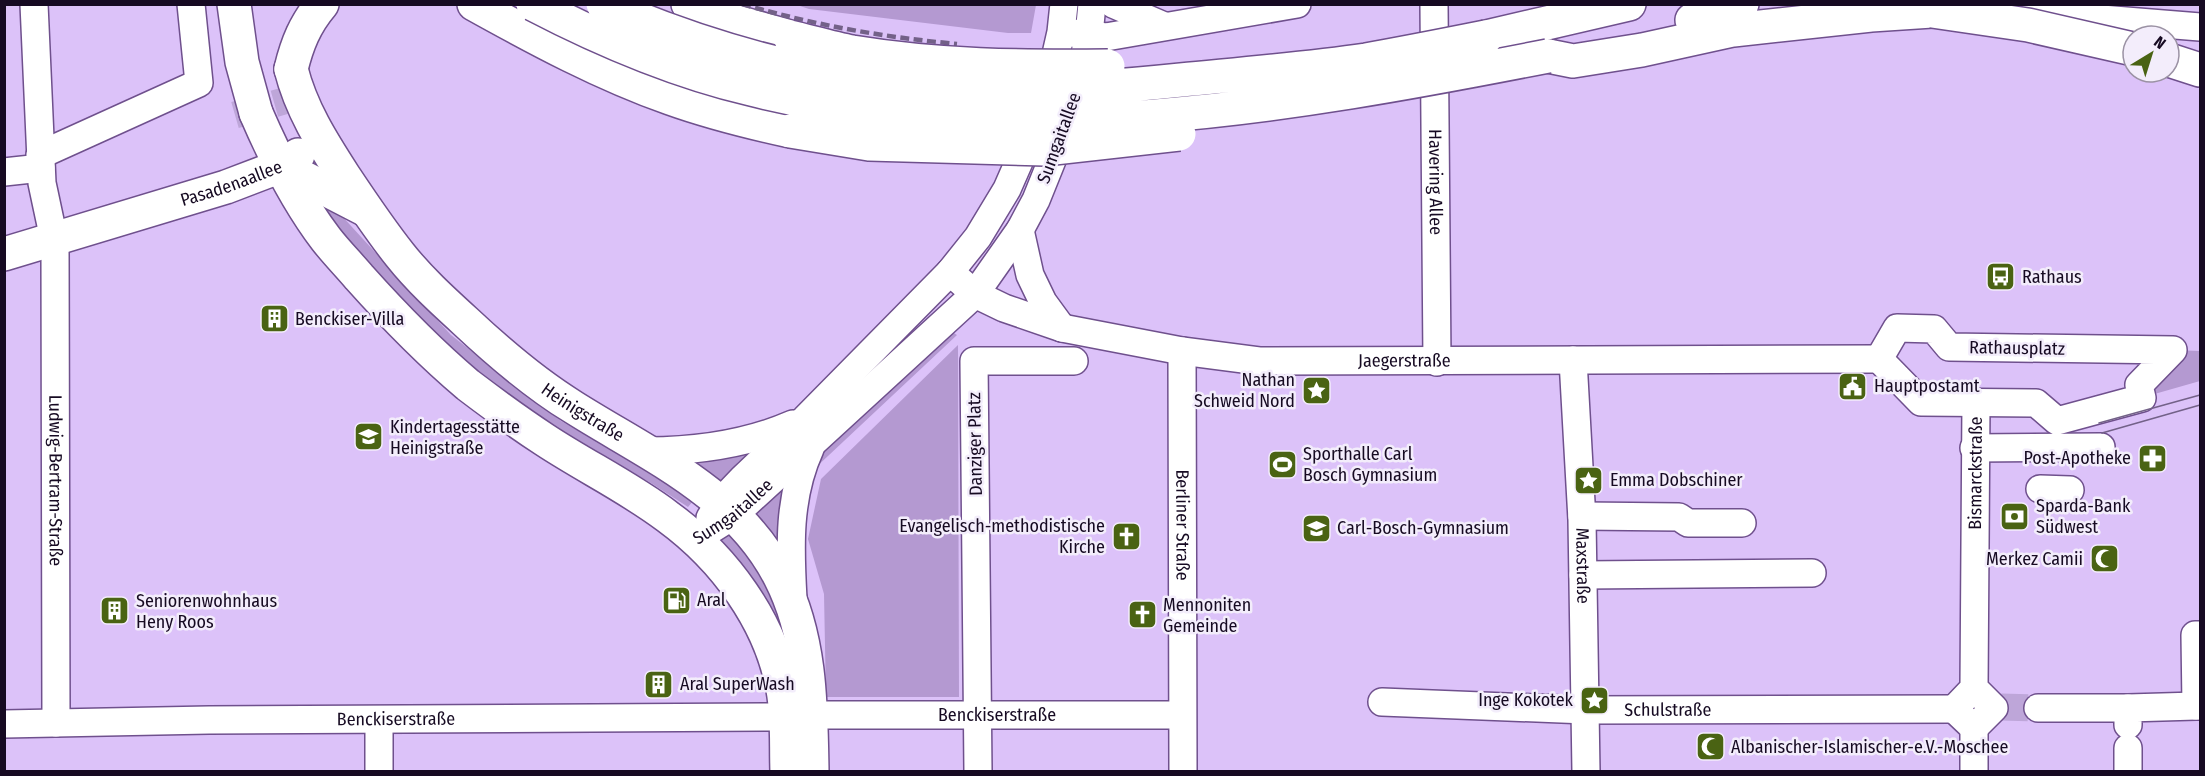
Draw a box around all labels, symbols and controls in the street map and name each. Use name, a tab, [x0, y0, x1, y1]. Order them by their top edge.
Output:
north arrow	[2121, 24, 2181, 84]
text: N	[2150, 32, 2170, 53]
street label: Sumgaitallee	[1032, 89, 1086, 187]
street label: Havering Allee	[1424, 129, 1447, 235]
street label: Pasadenaallee	[178, 156, 285, 211]
bus stop icon: Rathaus	[1985, 261, 2017, 293]
place label: Rathaus	[2022, 266, 2082, 288]
building icon: Benckiser-Villa	[258, 303, 290, 335]
place label: Benckiser-Villa	[295, 308, 404, 330]
street label: Rathausplatz	[1969, 336, 2065, 360]
street label: Jaegerstraße	[1358, 349, 1451, 372]
place label: Nathan Schweid Nord	[1194, 369, 1295, 412]
public building icon: Hauptpostamt	[1837, 370, 1869, 402]
place icon: Nathan Schweid Nord	[1300, 374, 1332, 406]
place label: Hauptpostamt	[1874, 375, 1980, 397]
street label: Heinigstraße	[537, 378, 628, 446]
street label: Danziger Platz	[963, 392, 987, 496]
street label: Ludwig-Bertram-Straße	[44, 395, 67, 566]
place label: Kindertagesstätte Heinigstraße	[390, 416, 520, 459]
street label: Bismarckstraße	[1964, 416, 1987, 530]
school or university icon: Kindertagesstätte Heinigstraße	[353, 421, 385, 453]
pharmacy icon: Post-Apotheke	[2136, 442, 2168, 474]
place label: Sporthalle Carl Bosch Gymnasium	[1303, 443, 1437, 486]
place label: Post-Apotheke	[2023, 447, 2131, 469]
sports icon: Sporthalle Carl Bosch Gymnasium	[1266, 448, 1298, 480]
place icon: Emma Dobschiner	[1573, 464, 1605, 496]
street label: Berliner Straße	[1171, 469, 1194, 581]
place label: Emma Dobschiner	[1610, 469, 1743, 491]
street label: Sumgaitallee	[689, 474, 777, 549]
place label: Sparda-Bank Südwest	[2036, 495, 2131, 538]
bank icon: Sparda-Bank Südwest	[1999, 500, 2031, 532]
school or university icon: Carl-Bosch-Gymnasium	[1300, 512, 1332, 544]
place label: Evangelisch-methodistische Kirche	[899, 515, 1105, 558]
place label: Carl-Bosch-Gymnasium	[1337, 517, 1509, 539]
church icon: Evangelisch-methodistische Kirche	[1110, 520, 1142, 552]
street label: Maxstraße	[1571, 528, 1594, 604]
mosque icon: Merkez Camii	[2088, 543, 2120, 575]
place label: Merkez Camii	[1986, 548, 2083, 570]
fuel station icon: Aral	[660, 584, 692, 616]
place label: Aral	[697, 589, 726, 611]
place label: Seniorenwohnhaus Heny Roos	[136, 590, 277, 633]
place label: Mennoniten Gemeinde	[1163, 594, 1251, 637]
building icon: Seniorenwohnhaus Heny Roos	[99, 595, 131, 627]
church icon: Mennoniten Gemeinde	[1126, 599, 1158, 631]
building icon: Aral SuperWash	[643, 668, 675, 700]
place label: Aral SuperWash	[680, 673, 795, 695]
place icon: Inge Kokotek	[1578, 684, 1610, 716]
place label: Inge Kokotek	[1478, 689, 1574, 711]
street label: Schulstraße	[1624, 699, 1711, 721]
street label: Benckiserstraße	[938, 704, 1056, 726]
street label: Benckiserstraße	[337, 708, 455, 730]
mosque icon: Albanischer-Islamischer-e.V.-Moschee	[1694, 731, 1726, 763]
place label: Albanischer-Islamischer-e.V.-Moschee	[1731, 736, 2008, 758]

